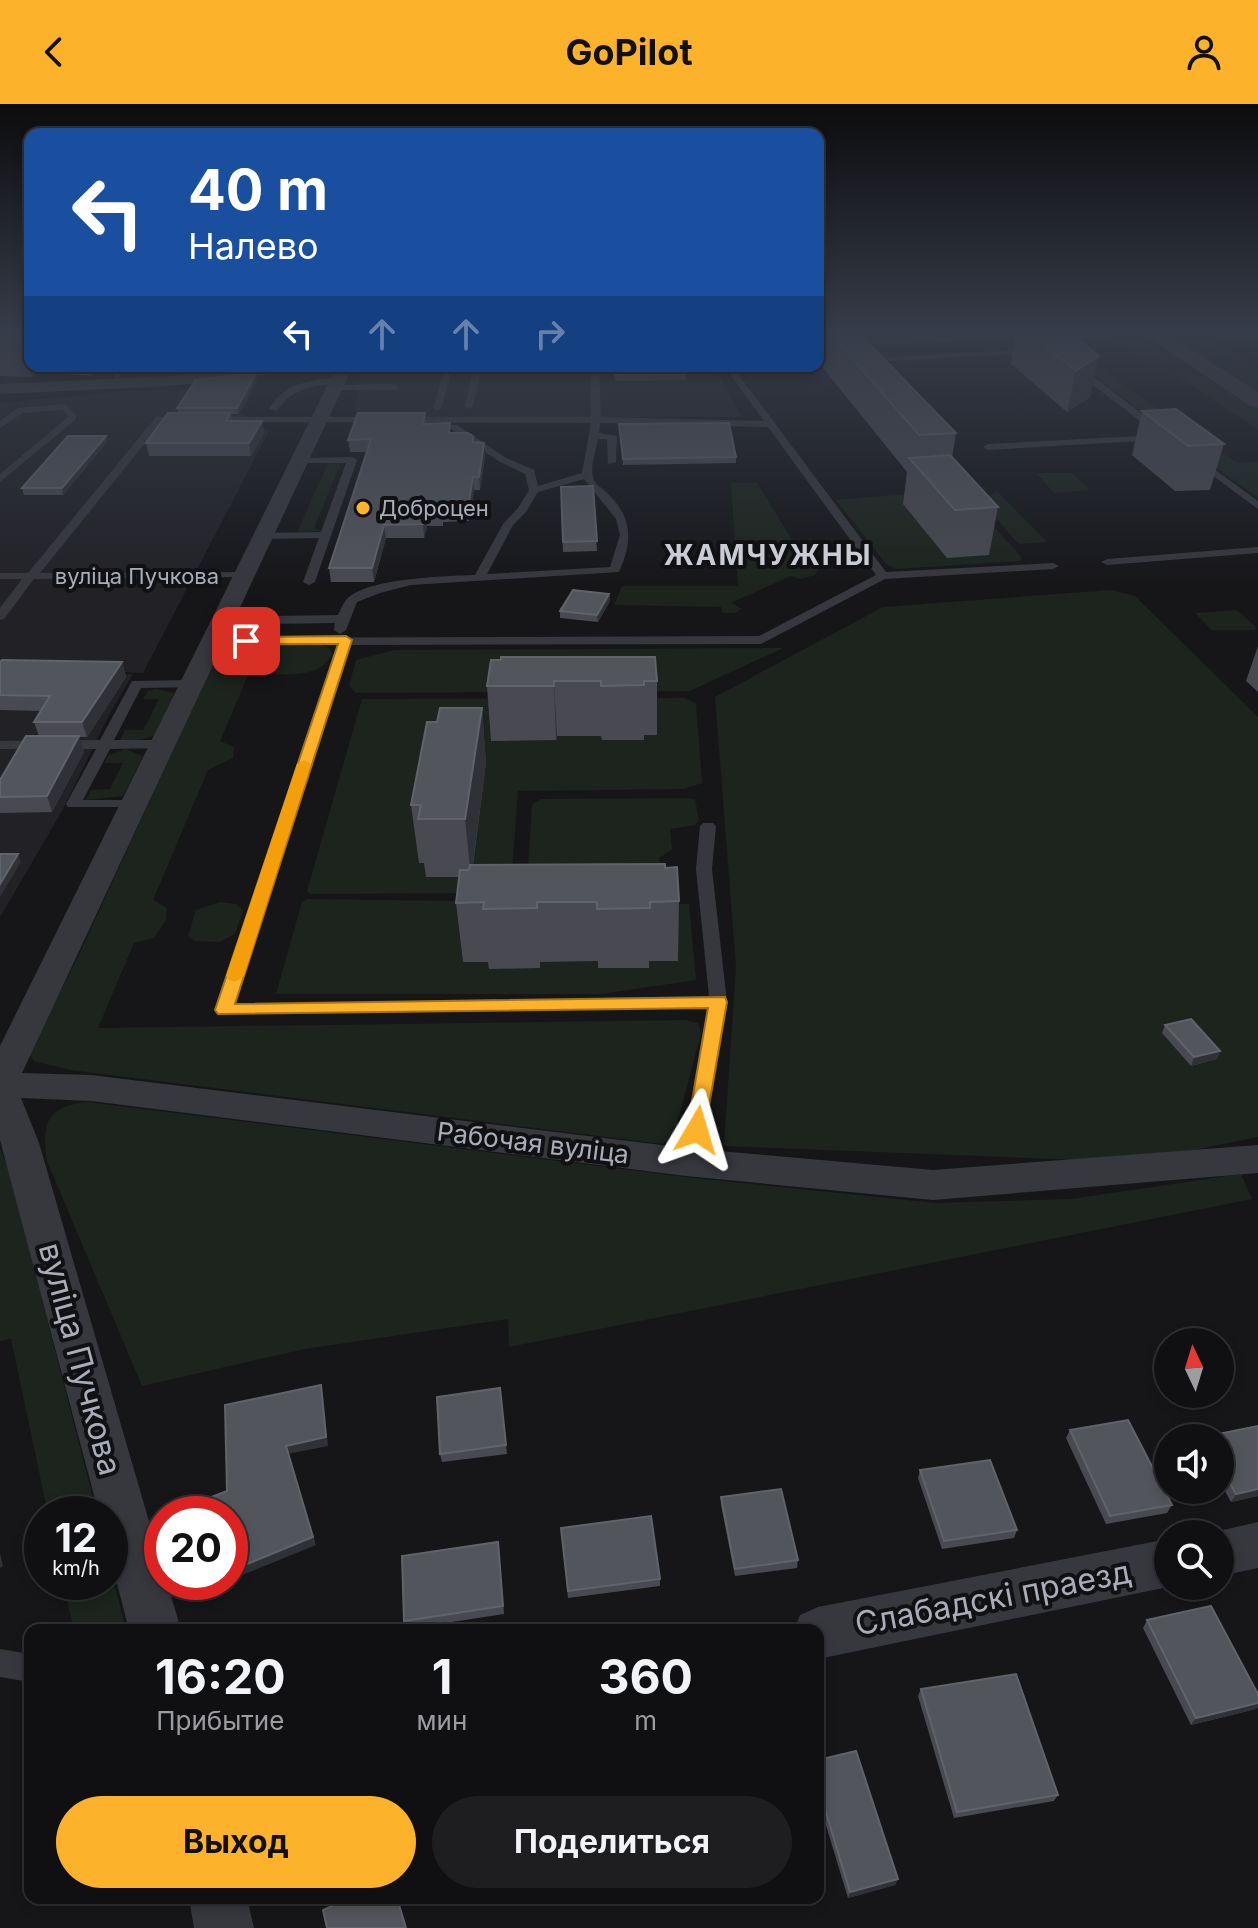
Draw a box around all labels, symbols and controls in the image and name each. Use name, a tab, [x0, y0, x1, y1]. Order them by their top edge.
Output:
icon: back	[32, 30, 76, 74]
text: GoPilot	[565, 30, 693, 74]
icon: person	[1182, 30, 1226, 74]
text: 40 m	[188, 156, 328, 224]
icon: left	[56, 160, 160, 264]
text: Налево	[188, 224, 319, 268]
icon: left	[276, 312, 320, 356]
icon: ahead	[360, 312, 404, 356]
icon: ahead	[444, 312, 488, 356]
icon: right	[528, 312, 572, 356]
place label: Доброцен	[379, 495, 489, 521]
marker: Доброцен	[354, 499, 372, 517]
district label: ЖАМЧУЖНЫ	[664, 538, 872, 572]
street label: вуліца Пучкова	[55, 563, 219, 589]
pin	[212, 607, 280, 675]
icon: arrive	[224, 619, 268, 663]
position arrow	[655, 1088, 739, 1172]
street label: Рабочая вуліца	[435, 1115, 631, 1170]
street label: вуліца Пучкова	[31, 1238, 130, 1479]
north arrow	[1154, 1328, 1234, 1408]
map controls	[1154, 1328, 1234, 1600]
button: sound	[1154, 1424, 1234, 1504]
speed limit sign: 20	[144, 1496, 248, 1600]
text: 12	[55, 1513, 97, 1562]
button: search	[1154, 1520, 1234, 1600]
street label: Слабадскі праезд	[852, 1552, 1134, 1643]
text: km/h	[52, 1556, 100, 1580]
text: 16:20	[155, 1647, 286, 1706]
text: 1	[432, 1647, 452, 1706]
text: 360	[598, 1647, 693, 1706]
text: Прибытие	[156, 1705, 284, 1736]
text: мин	[417, 1705, 467, 1736]
text: m	[634, 1705, 657, 1736]
button: Выход	[56, 1796, 416, 1888]
button: Поделиться	[432, 1796, 792, 1888]

